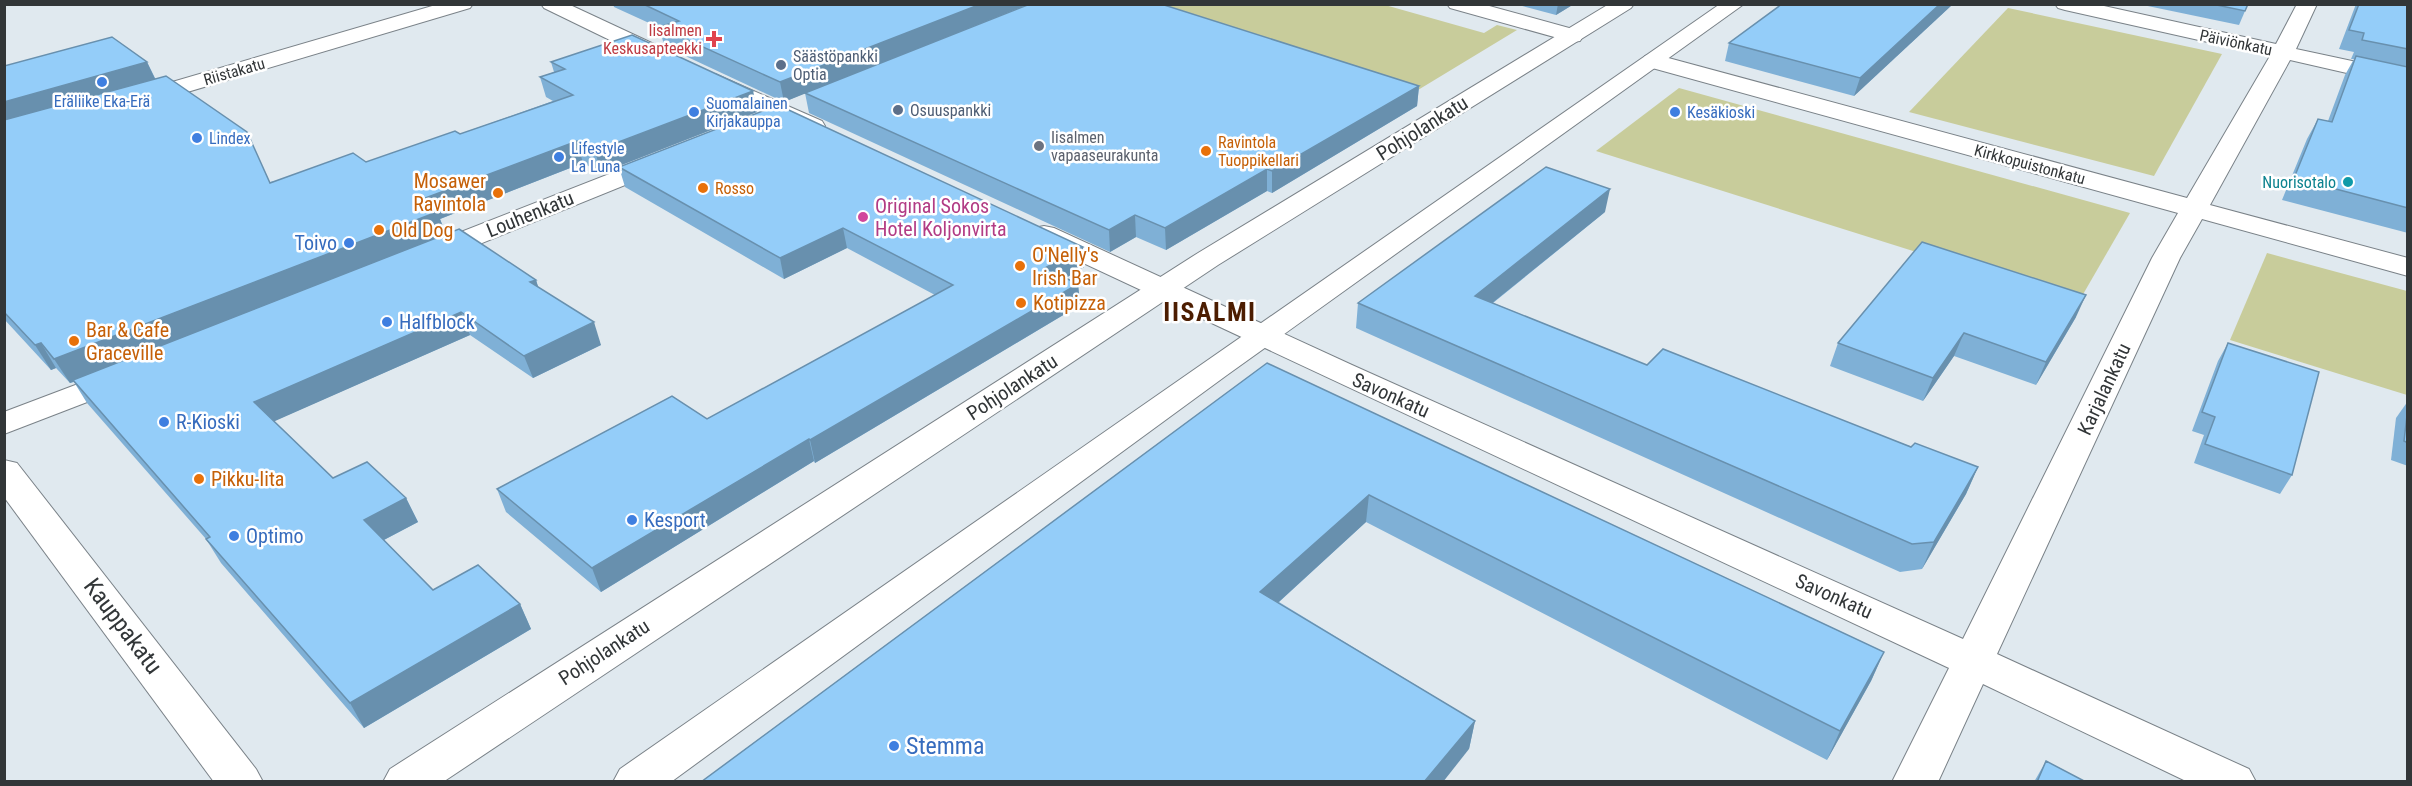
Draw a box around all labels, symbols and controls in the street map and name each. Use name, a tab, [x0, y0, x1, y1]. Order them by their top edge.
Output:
place label: Iisalmen Keskusapteekki	[603, 21, 702, 58]
street label: Päiviönkatu	[2198, 26, 2274, 59]
marker: Iisalmen Keskusapteekki	[707, 32, 721, 46]
place label: Säästöpankki Optia	[793, 47, 878, 84]
street label: Riistakatu	[201, 54, 267, 89]
marker: Säästöpankki Optia	[774, 58, 788, 72]
marker: Eräliike Eka-Erä	[95, 75, 109, 89]
street label: Pohjolankatu	[1372, 90, 1472, 166]
place label: Eräliike Eka-Erä	[54, 92, 150, 111]
place label: Suomalainen Kirjakauppa	[706, 94, 788, 131]
place label: Osuuspankki	[910, 101, 991, 120]
marker: Osuuspankki	[891, 103, 905, 117]
place label: Kesäkioski	[1687, 103, 1755, 122]
marker: Suomalainen Kirjakauppa	[687, 105, 701, 119]
marker: Kesäkioski	[1668, 105, 1682, 119]
place label: Iisalmen vapaaseurakunta	[1051, 128, 1158, 165]
place label: Lindex	[209, 129, 251, 148]
marker: Lindex	[190, 131, 204, 145]
place label: Ravintola Tuoppikellari	[1218, 133, 1299, 170]
place label: Lifestyle La Luna	[571, 139, 625, 176]
marker: Iisalmen vapaaseurakunta	[1032, 139, 1046, 153]
street label: Kirkkopuistonkatu	[1972, 141, 2087, 188]
marker: Ravintola Tuoppikellari	[1199, 144, 1213, 158]
marker: Lifestyle La Luna	[552, 150, 566, 164]
place label: Mosawer Ravintola	[413, 169, 486, 216]
place label: Nuorisotalo	[2262, 173, 2336, 192]
marker: Nuorisotalo	[2341, 175, 2355, 189]
place label: Rosso	[715, 179, 754, 198]
marker: Rosso	[696, 181, 710, 195]
street label: Louhenkatu	[483, 186, 577, 242]
marker: Mosawer Ravintola	[491, 186, 505, 200]
place label: Original Sokos Hotel Koljonvirta	[875, 194, 1007, 241]
marker: Original Sokos Hotel Koljonvirta	[856, 210, 870, 224]
place label: Old Dog	[391, 218, 453, 242]
marker: Old Dog	[372, 223, 386, 237]
place label: Toivo	[294, 231, 337, 255]
marker: Toivo	[342, 236, 356, 250]
place label: O'Nelly's Irish Bar	[1032, 243, 1099, 290]
marker: O'Nelly's Irish Bar	[1013, 259, 1027, 273]
place label: Kotipizza	[1033, 291, 1106, 315]
marker: Kotipizza	[1014, 296, 1028, 310]
district label: IISALMI	[1163, 297, 1257, 327]
place label: Halfblock	[399, 310, 475, 334]
marker: Halfblock	[380, 315, 394, 329]
place label: Bar & Cafe Graceville	[86, 318, 169, 365]
marker: Bar & Cafe Graceville	[67, 334, 81, 348]
street label: Karjalankatu	[2072, 339, 2136, 439]
street label: Pohjolankatu	[962, 349, 1062, 425]
street label: Savonkatu	[1349, 367, 1433, 423]
place label: R-Kioski	[176, 410, 240, 434]
marker: R-Kioski	[157, 415, 171, 429]
place label: Pikku-Iita	[211, 467, 284, 491]
marker: Pikku-Iita	[192, 472, 206, 486]
place label: Kesport	[644, 508, 706, 532]
marker: Kesport	[625, 513, 639, 527]
place label: Optimo	[246, 524, 304, 548]
marker: Optimo	[227, 529, 241, 543]
street label: Savonkatu	[1792, 568, 1876, 624]
street label: Kauppakatu	[78, 573, 168, 679]
street label: Pohjolankatu	[554, 614, 654, 690]
place label: Stemma	[906, 732, 984, 760]
marker: Stemma	[887, 739, 901, 753]

